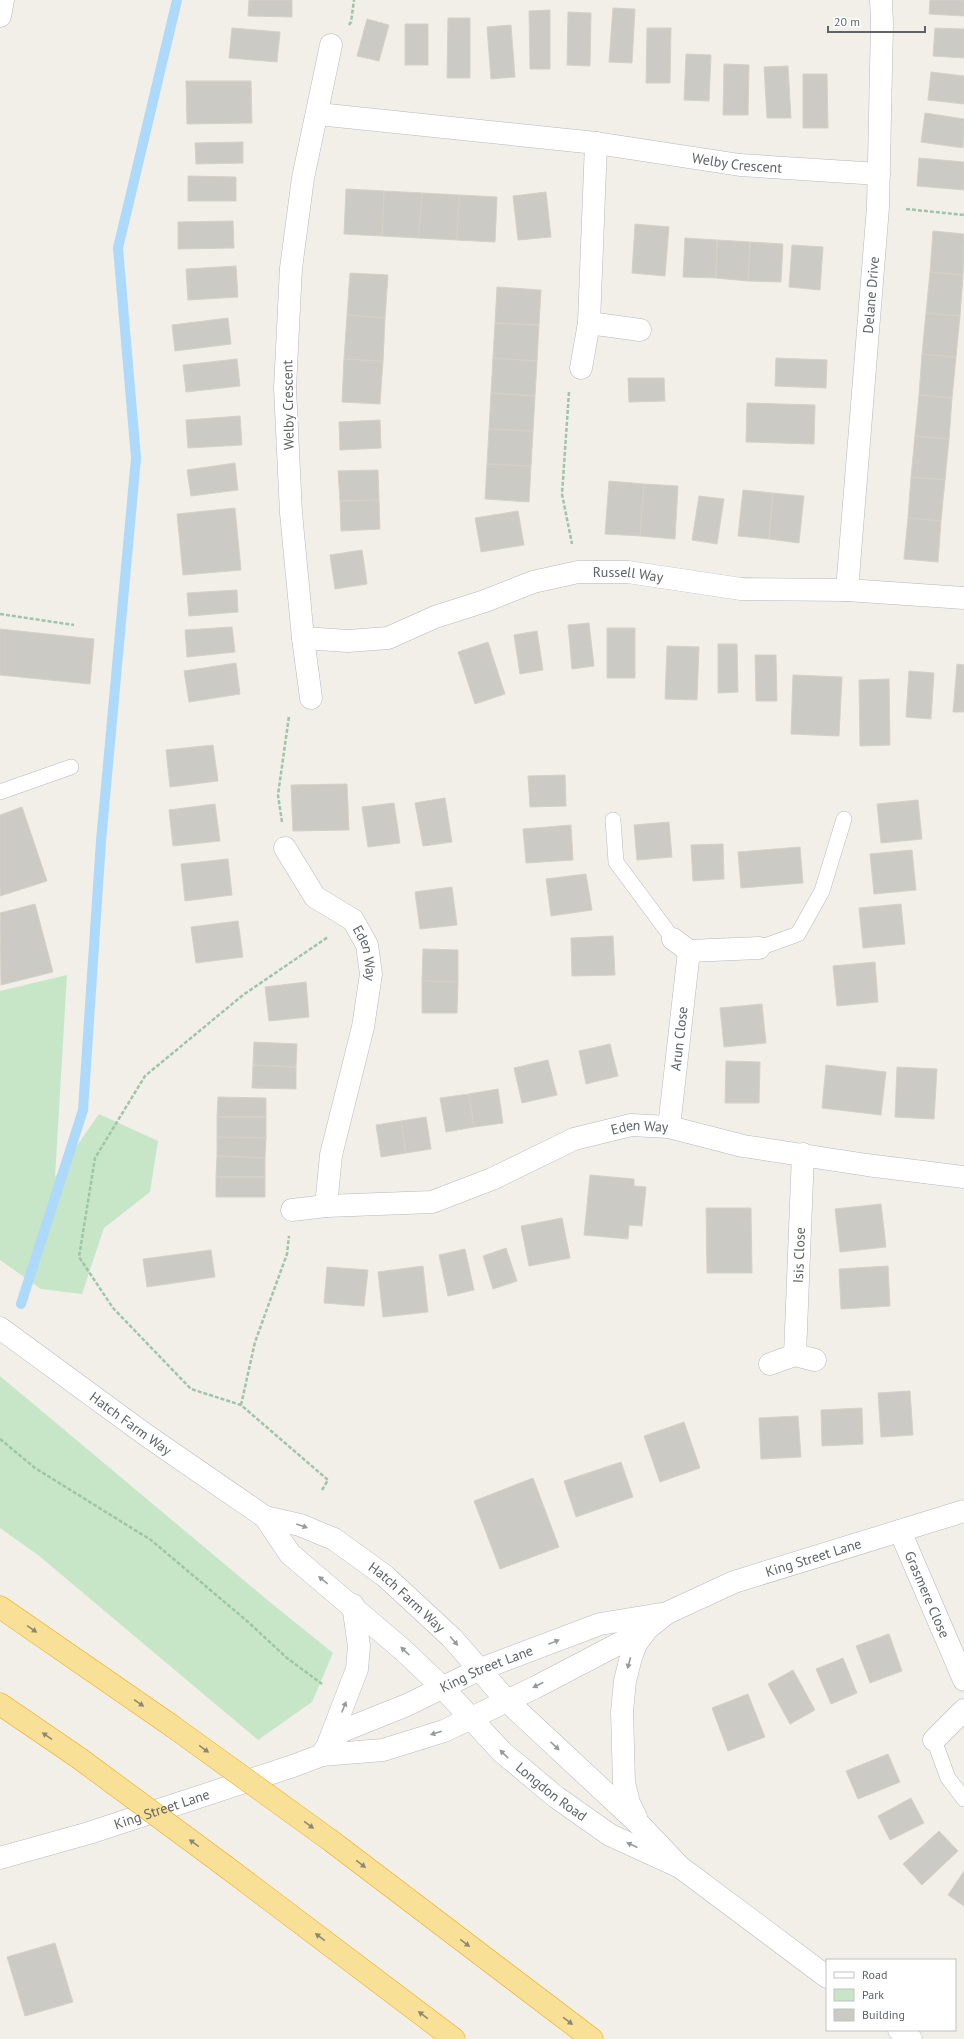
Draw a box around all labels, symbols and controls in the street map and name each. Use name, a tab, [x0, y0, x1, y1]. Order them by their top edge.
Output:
scale bar	[828, 8, 925, 34]
text: 20 m	[834, 14, 860, 29]
street label: Welby Crescent	[691, 149, 783, 177]
street label: Delane Drive	[859, 256, 883, 334]
street label: Welby Crescent	[278, 359, 298, 450]
street label: Russell Way	[593, 563, 665, 586]
street label: Eden Way	[349, 922, 380, 983]
street label: Arun Close	[666, 1005, 692, 1072]
street label: Eden Way	[609, 1116, 669, 1139]
street label: Isis Close	[789, 1227, 809, 1283]
street label: Hatch Farm Way	[86, 1388, 176, 1459]
one-way arrow	[297, 1524, 309, 1530]
street label: King Street Lane	[763, 1534, 864, 1581]
street label: Grasmere Close	[901, 1548, 954, 1641]
street label: Hatch Farm Way	[365, 1558, 449, 1636]
one-way arrow	[317, 1576, 328, 1585]
one-way arrow	[27, 1625, 37, 1633]
one-way arrow	[449, 1636, 459, 1646]
one-way arrow	[549, 1639, 561, 1645]
street label: King Street Lane	[437, 1641, 535, 1696]
one-way arrow	[400, 1647, 409, 1656]
one-way arrow	[626, 1657, 632, 1669]
one-way arrow	[533, 1682, 544, 1689]
one-way arrow	[134, 1699, 144, 1707]
one-way arrow	[341, 1701, 347, 1713]
one-way arrow	[429, 1730, 441, 1736]
one-way arrow	[41, 1732, 52, 1740]
one-way arrow	[550, 1741, 560, 1751]
one-way arrow	[199, 1745, 209, 1753]
one-way arrow	[499, 1749, 509, 1758]
street label: Longdon Road	[512, 1758, 590, 1825]
street label: King Street Lane	[112, 1785, 212, 1833]
one-way arrow	[304, 1821, 314, 1829]
one-way arrow	[188, 1838, 199, 1847]
one-way arrow	[626, 1842, 638, 1848]
one-way arrow	[356, 1860, 367, 1868]
one-way arrow	[314, 1933, 325, 1941]
one-way arrow	[459, 1938, 470, 1947]
legend	[826, 1959, 956, 2031]
text: Road	[862, 1967, 887, 1982]
text: Park	[862, 1987, 884, 2002]
text: Building	[862, 2007, 905, 2022]
one-way arrow	[418, 2011, 429, 2020]
one-way arrow	[563, 2017, 574, 2025]

